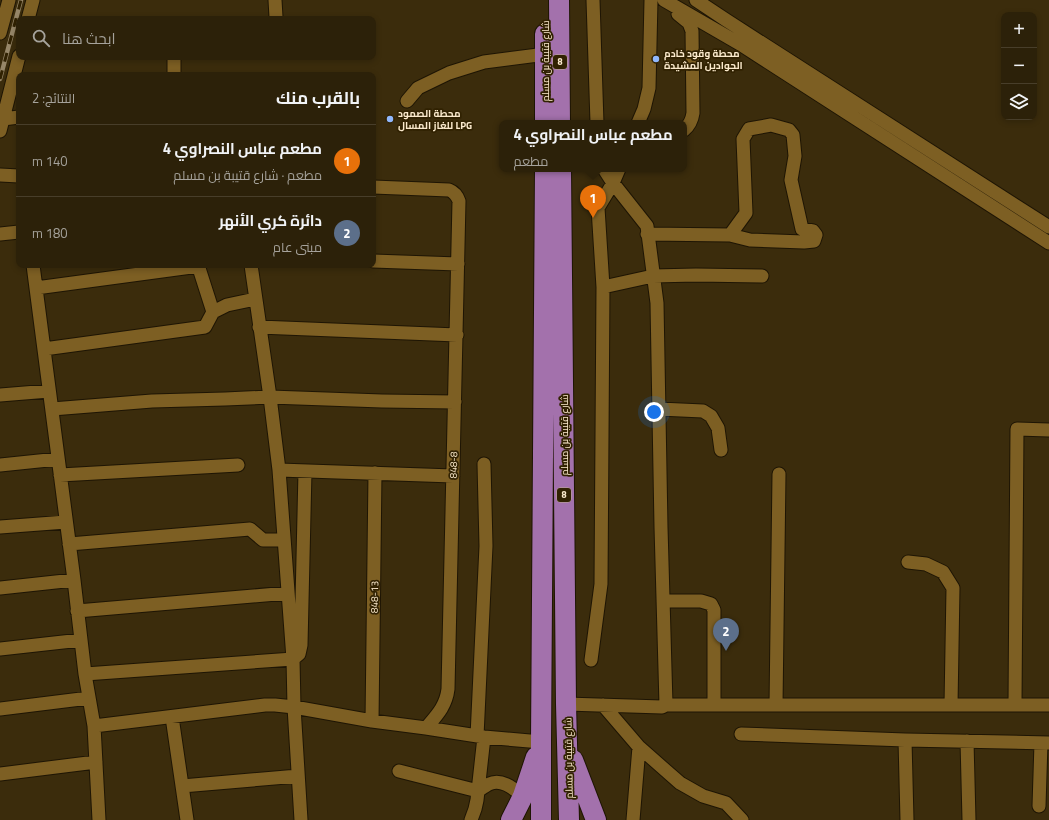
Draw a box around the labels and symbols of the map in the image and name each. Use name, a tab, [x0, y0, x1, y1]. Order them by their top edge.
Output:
street label: شارع قتيبة بن مسلم	[538, 21, 553, 101]
place label: محطة وقود خادم الجوادين المشيدة	[664, 46, 743, 73]
marker: محطة وقود خادم الجوادين المشيدة	[651, 54, 661, 64]
road number: 8	[553, 55, 567, 69]
place label: محطة الصمود للغاز المسال LPG	[398, 106, 472, 133]
marker: محطة الصمود للغاز المسال LPG	[385, 114, 395, 124]
pin: 1	[580, 185, 606, 218]
street label: شارع قتيبة بن مسلم	[557, 395, 572, 475]
your location	[644, 402, 664, 422]
street label: 848-8	[446, 451, 461, 479]
road number: 8	[557, 488, 571, 502]
street label: 848-13	[367, 581, 382, 613]
pin: 2	[713, 618, 739, 651]
street label: شارع قتيبة بن مسلم	[560, 717, 577, 799]

